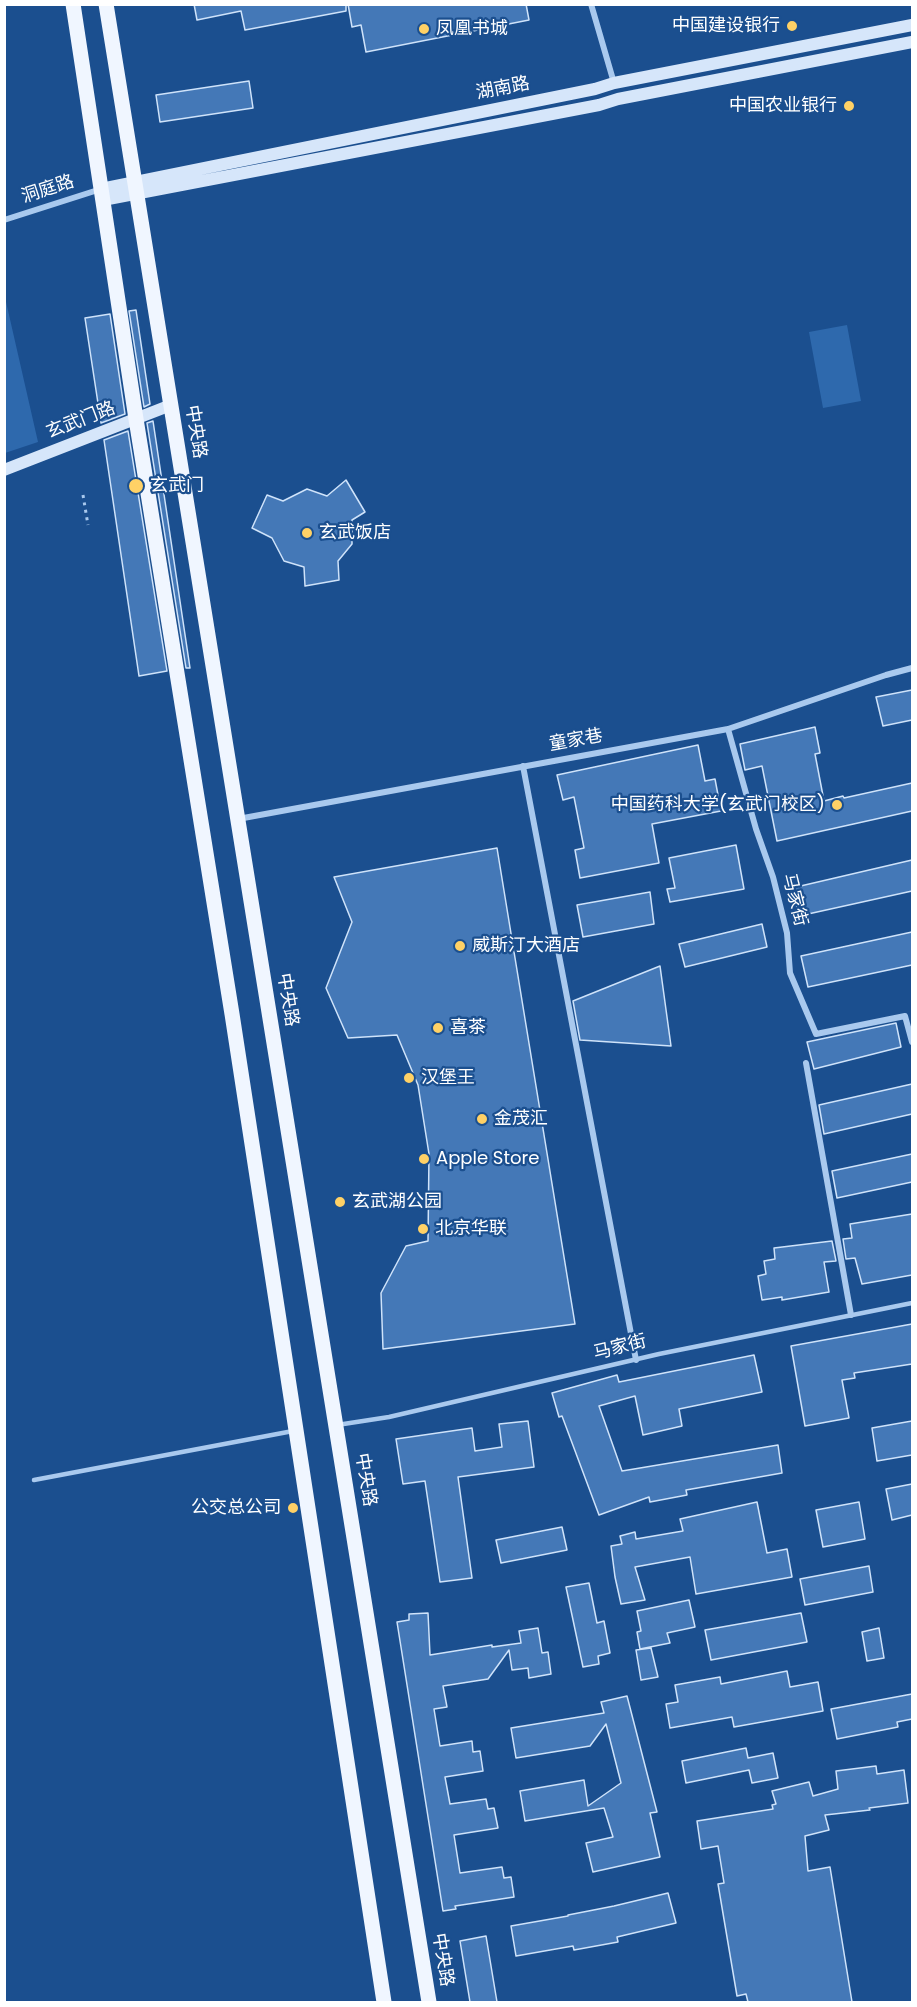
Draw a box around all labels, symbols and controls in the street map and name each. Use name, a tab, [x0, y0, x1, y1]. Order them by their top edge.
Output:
place label: 中国建设银行	[672, 15, 780, 37]
place label: 凤凰书城	[436, 18, 508, 40]
marker: 中国建设银行	[785, 19, 799, 33]
marker: 凤凰书城	[417, 22, 431, 36]
street label: 湖南路	[474, 73, 532, 105]
place label: 中国农业银行	[729, 95, 837, 117]
marker: 中国农业银行	[842, 99, 856, 113]
street label: 洞庭路	[19, 171, 77, 209]
street label: 玄武门路	[44, 398, 118, 444]
street label: 中央路	[180, 404, 210, 460]
place label: 玄武门	[150, 475, 204, 497]
marker: 玄武门	[127, 477, 145, 495]
place label: 玄武饭店	[319, 522, 391, 544]
marker: 玄武饭店	[300, 526, 314, 540]
street label: 童家巷	[548, 726, 604, 756]
place label: 中国药科大学(玄武门校区)	[611, 794, 825, 816]
marker: 中国药科大学(玄武门校区)	[830, 798, 844, 812]
street label: 马家街	[777, 871, 811, 929]
place label: 威斯汀大酒店	[472, 935, 580, 957]
marker: 威斯汀大酒店	[453, 939, 467, 953]
street label: 中央路	[272, 972, 302, 1028]
place label: 喜茶	[450, 1017, 486, 1039]
marker: 喜茶	[431, 1021, 445, 1035]
place label: 汉堡王	[421, 1067, 475, 1089]
marker: 汉堡王	[402, 1071, 416, 1085]
place label: 金茂汇	[494, 1108, 548, 1130]
marker: 金茂汇	[475, 1112, 489, 1126]
place label: Apple Store	[436, 1148, 539, 1170]
marker: Apple Store	[417, 1152, 431, 1166]
place label: 玄武湖公园	[352, 1191, 442, 1213]
marker: 玄武湖公园	[333, 1195, 347, 1209]
place label: 北京华联	[435, 1218, 507, 1240]
marker: 北京华联	[416, 1222, 430, 1236]
street label: 马家街	[591, 1331, 649, 1365]
street label: 中央路	[350, 1452, 380, 1508]
place label: 公交总公司	[191, 1497, 281, 1519]
marker: 公交总公司	[286, 1501, 300, 1515]
street label: 中央路	[427, 1932, 457, 1988]

